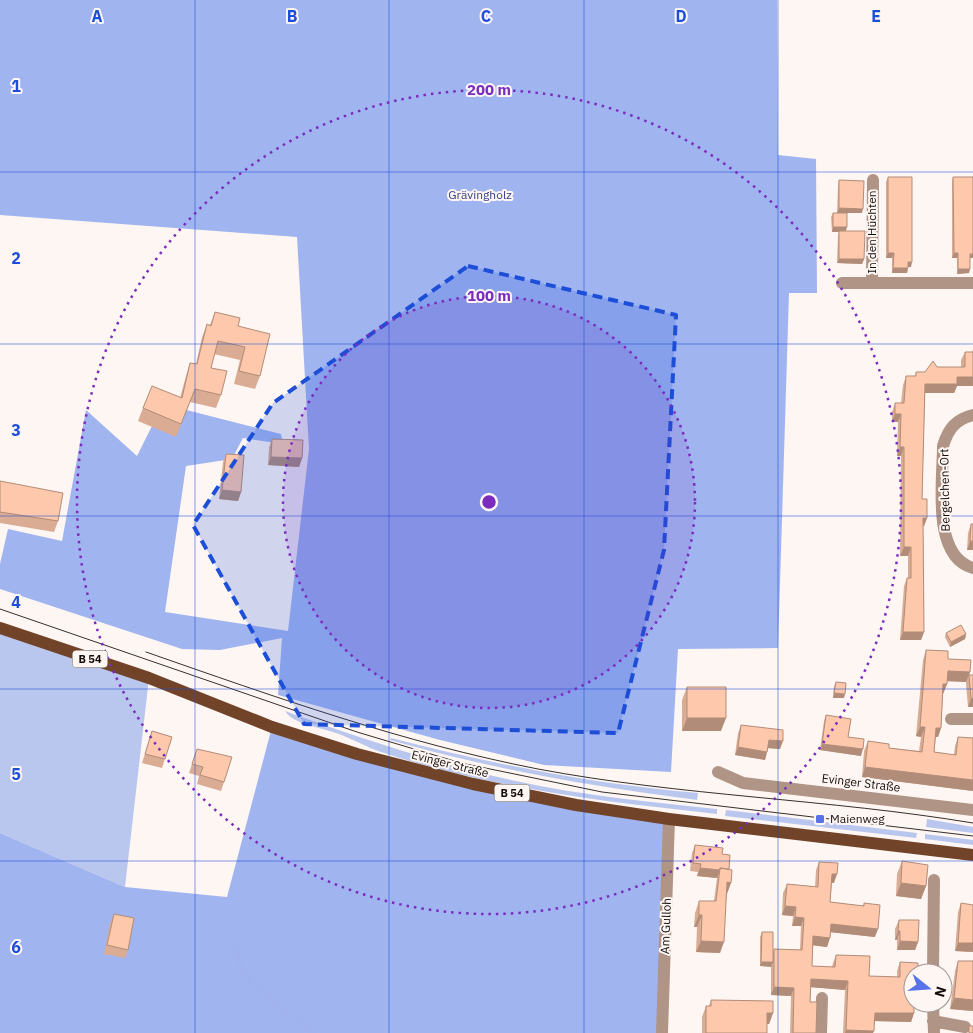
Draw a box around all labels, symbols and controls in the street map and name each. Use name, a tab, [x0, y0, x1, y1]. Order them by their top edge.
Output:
text: A	[92, 6, 103, 26]
text: B	[287, 6, 298, 26]
text: C	[481, 6, 491, 26]
text: D	[675, 6, 687, 26]
text: E	[871, 6, 881, 26]
text: 1	[11, 76, 21, 96]
text: 200 m	[467, 80, 511, 99]
park label: Grävingholz	[448, 187, 512, 202]
street label: In den Hüchten	[864, 190, 879, 274]
text: 2	[11, 248, 21, 268]
text: 100 m	[467, 286, 511, 305]
text: 3	[11, 420, 21, 440]
street label: Bergelchen-Ort	[936, 448, 953, 532]
centre of rings	[480, 493, 498, 511]
text: 4	[11, 592, 21, 612]
road number: B 54	[72, 651, 108, 668]
street label: Evinger Straße	[410, 747, 491, 780]
text: 5	[11, 764, 21, 784]
street label: Evinger Straße	[821, 770, 902, 795]
road number: B 54	[494, 784, 530, 801]
place label: Maienweg	[830, 811, 885, 826]
marker: Maienweg	[814, 813, 826, 825]
street label: Am Gulloh	[657, 898, 674, 954]
text: 6	[11, 937, 21, 957]
north arrow	[903, 963, 953, 1013]
text: N	[930, 984, 951, 999]

